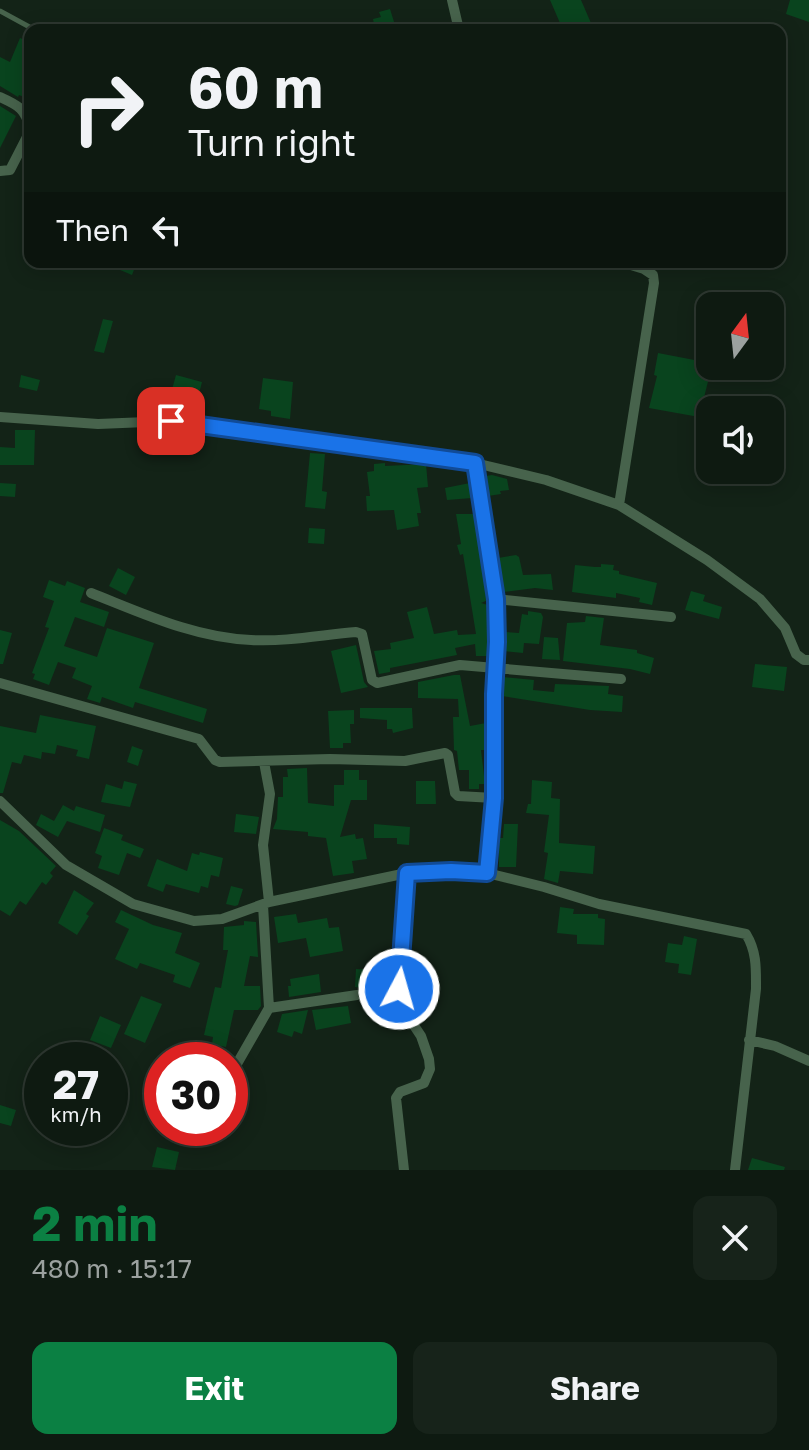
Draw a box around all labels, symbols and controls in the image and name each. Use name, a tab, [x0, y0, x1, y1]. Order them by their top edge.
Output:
text: 60 m	[188, 53, 323, 120]
icon: right	[56, 56, 160, 160]
text: Turn right	[188, 121, 356, 164]
icon: left	[145, 208, 189, 252]
text: Then	[56, 212, 129, 248]
north arrow	[696, 292, 784, 380]
map controls	[696, 292, 784, 484]
pin	[137, 387, 205, 455]
button: sound	[696, 396, 784, 484]
icon: arrive	[149, 399, 193, 443]
position arrow	[357, 947, 441, 1031]
speed limit sign: 30	[144, 1042, 248, 1146]
text: 27	[53, 1060, 99, 1108]
text: km/h	[51, 1102, 101, 1126]
text: 2 min	[32, 1194, 157, 1252]
button: close	[693, 1196, 777, 1280]
text: 480 m · 15:17	[32, 1253, 192, 1284]
button: Exit	[32, 1342, 397, 1434]
button: Share	[413, 1342, 777, 1434]

